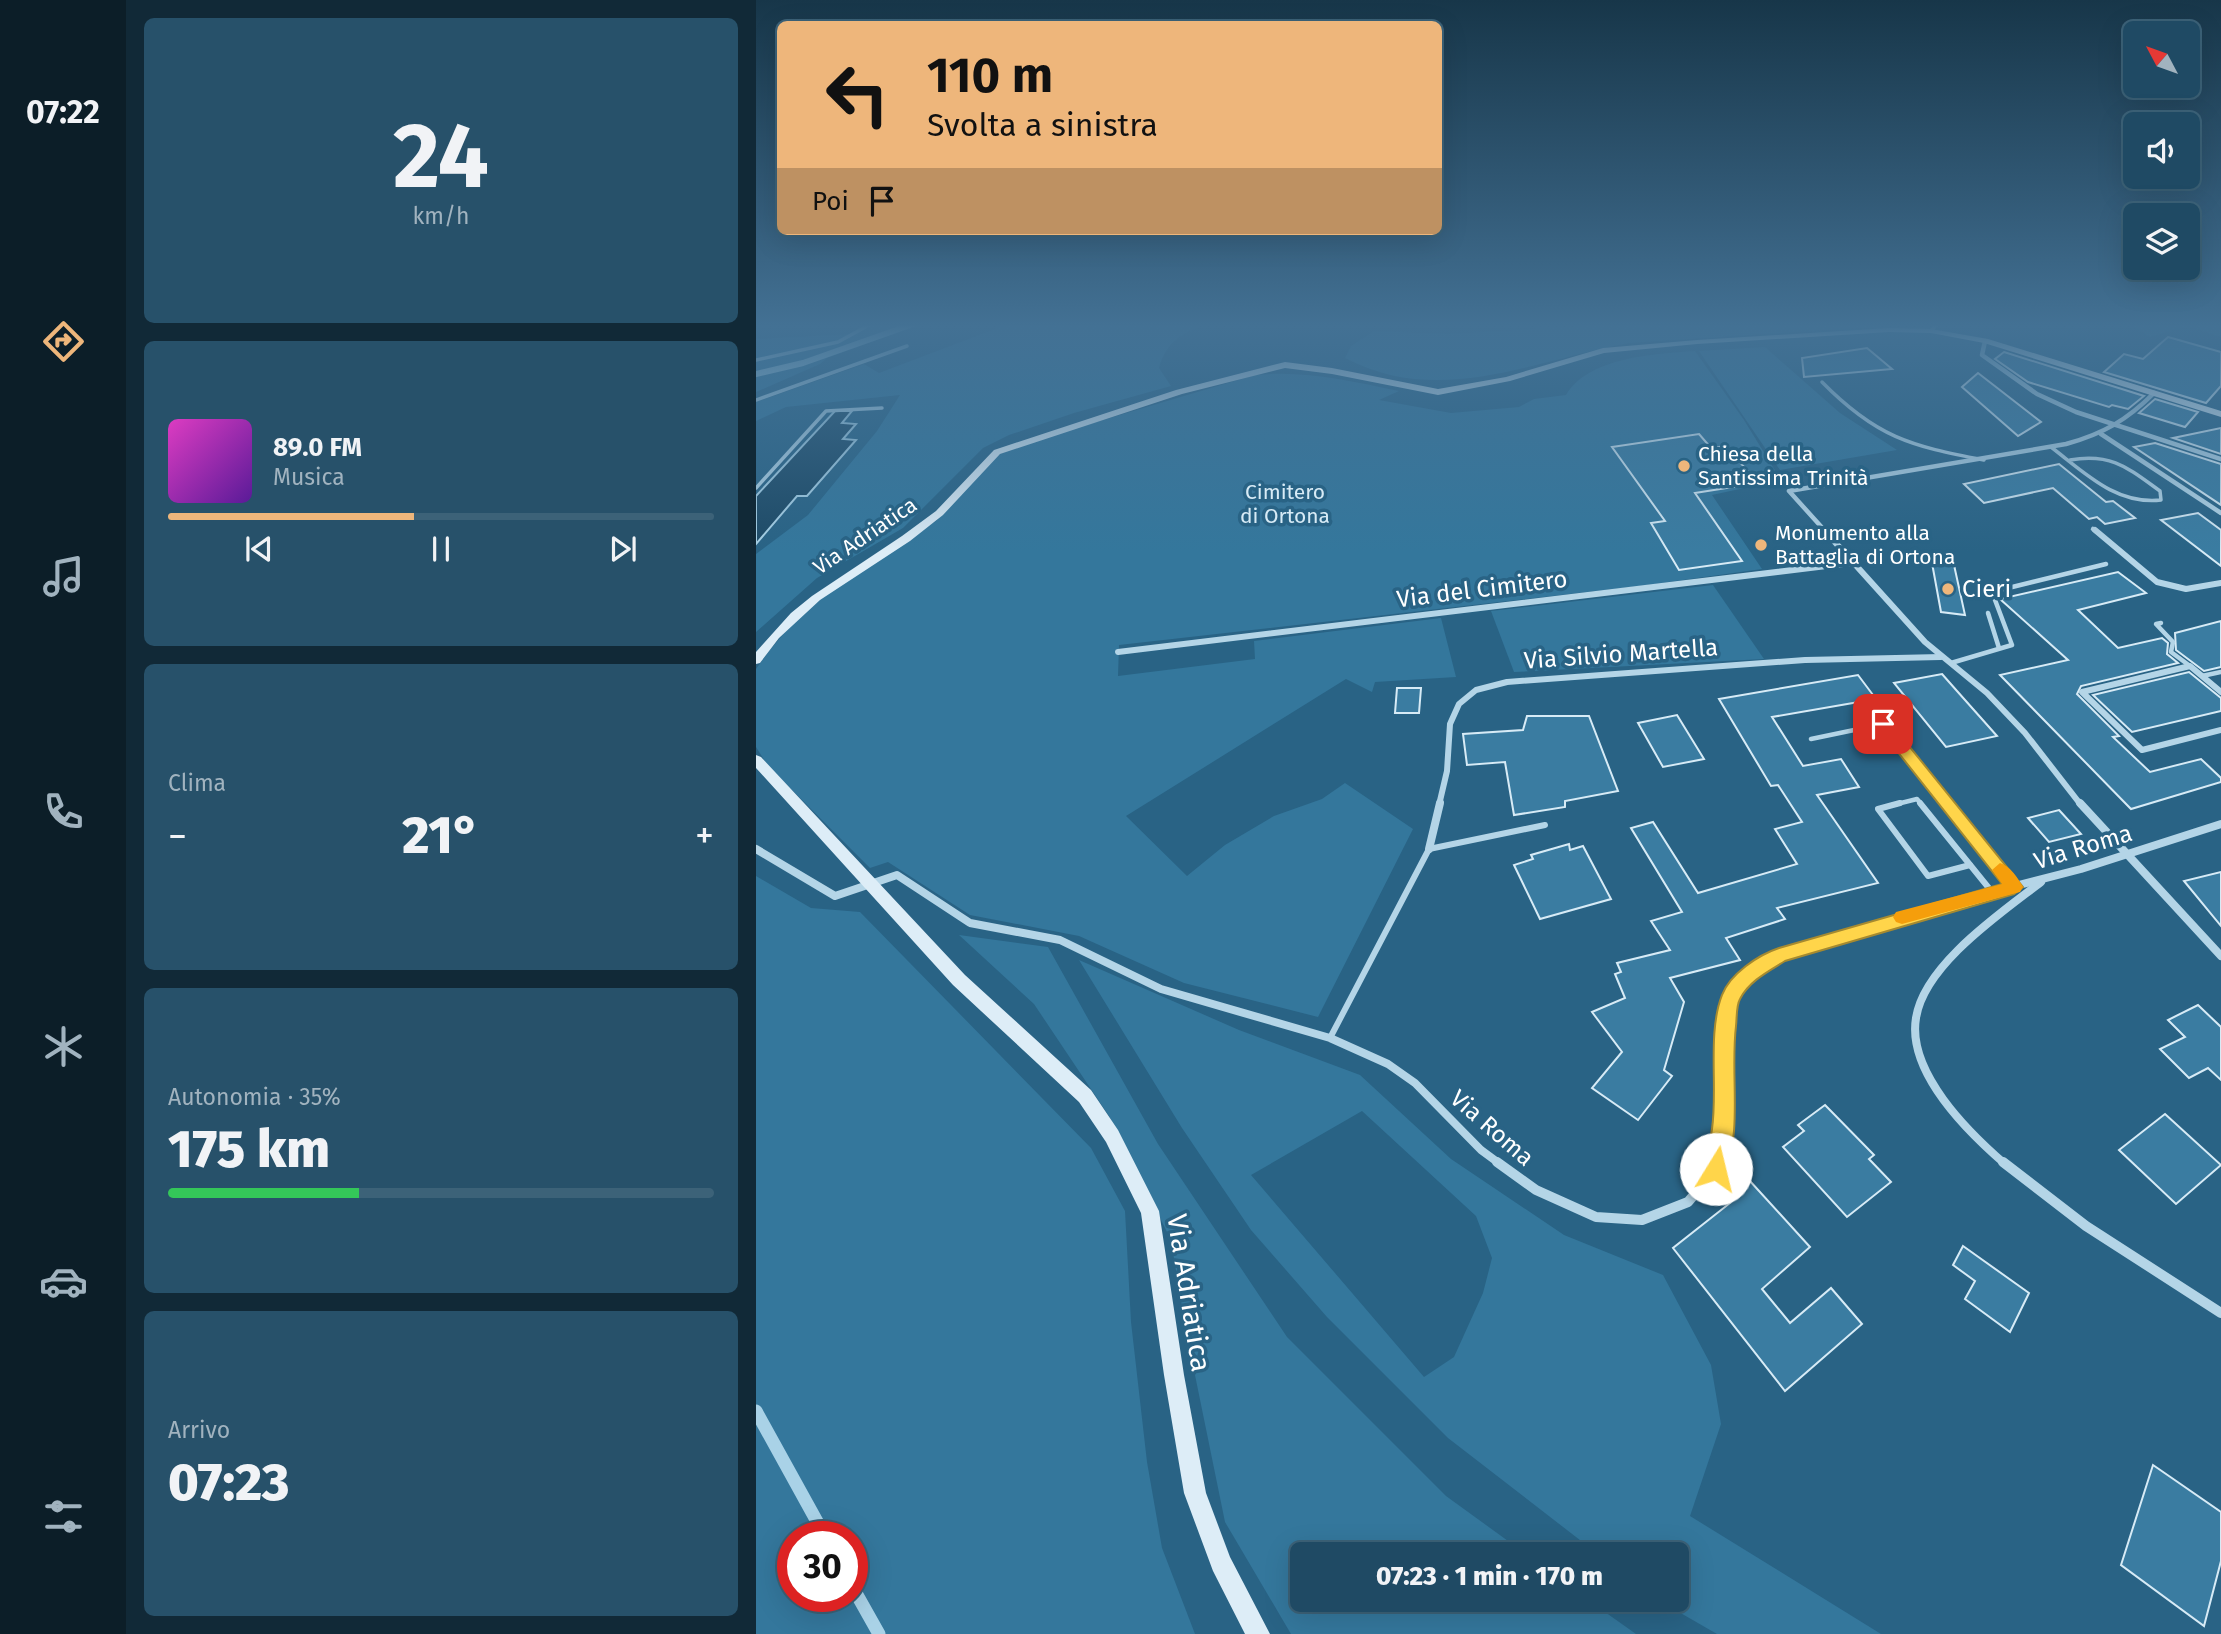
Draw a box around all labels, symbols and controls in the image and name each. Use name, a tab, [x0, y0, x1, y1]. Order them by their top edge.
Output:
north arrow	[2123, 21, 2200, 98]
map controls	[2123, 21, 2200, 280]
text: 110 m	[927, 46, 1053, 105]
icon: left	[812, 49, 903, 140]
text: 07:22	[26, 93, 100, 131]
text: 24	[393, 102, 489, 211]
text: Svolta a sinistra	[927, 106, 1158, 144]
button: sound	[2123, 112, 2200, 189]
icon: arrive	[863, 182, 901, 220]
text: Poi	[812, 186, 849, 217]
text: km/h	[413, 202, 469, 230]
button: layers	[2123, 203, 2200, 280]
icon: directions	[39, 317, 88, 366]
text: 89.0 FM	[273, 432, 362, 463]
place label: Chiesa della Santissima Trinità	[1698, 441, 1868, 491]
marker: Chiesa della Santissima Trinità	[1676, 458, 1692, 474]
text: Musica	[273, 463, 345, 491]
park label: Cimitero di Ortona	[1240, 479, 1330, 529]
street label: Via Adriatica	[808, 492, 922, 580]
place label: Monumento alla Battaglia di Ortona	[1775, 520, 1955, 570]
icon: previous	[240, 530, 278, 568]
icon: pause	[422, 530, 460, 568]
icon: next	[604, 530, 642, 568]
marker: Monumento alla Battaglia di Ortona	[1753, 537, 1769, 553]
icon: music	[39, 552, 88, 601]
street label: Via del Cimitero	[1395, 565, 1569, 613]
place label: Cieri	[1962, 575, 2011, 603]
marker: Cieri	[1940, 581, 1956, 597]
street label: Via Silvio Martella	[1523, 633, 1719, 675]
pin	[1853, 694, 1913, 754]
icon: arrive	[1864, 705, 1902, 743]
text: Clima	[168, 769, 226, 797]
icon: phone	[39, 787, 88, 836]
text: 21°	[402, 804, 480, 867]
text: −	[168, 813, 187, 859]
text: +	[695, 813, 714, 859]
street label: Via Roma	[2030, 819, 2136, 875]
icon: climate	[39, 1022, 88, 1071]
text: Autonomia · 35%	[168, 1083, 341, 1111]
street label: Via Roma	[1445, 1084, 1539, 1172]
text: 175 km	[168, 1118, 330, 1181]
position arrow	[1679, 1132, 1753, 1206]
street label: Via Adriatica	[1160, 1212, 1218, 1374]
icon: car	[39, 1257, 88, 1306]
text: Arrivo	[168, 1416, 230, 1444]
text: 07:23	[168, 1451, 289, 1514]
icon: filters	[39, 1492, 88, 1541]
speed limit sign: 30	[777, 1521, 868, 1612]
text: 07:23 · 1 min · 170 m	[1376, 1561, 1603, 1592]

